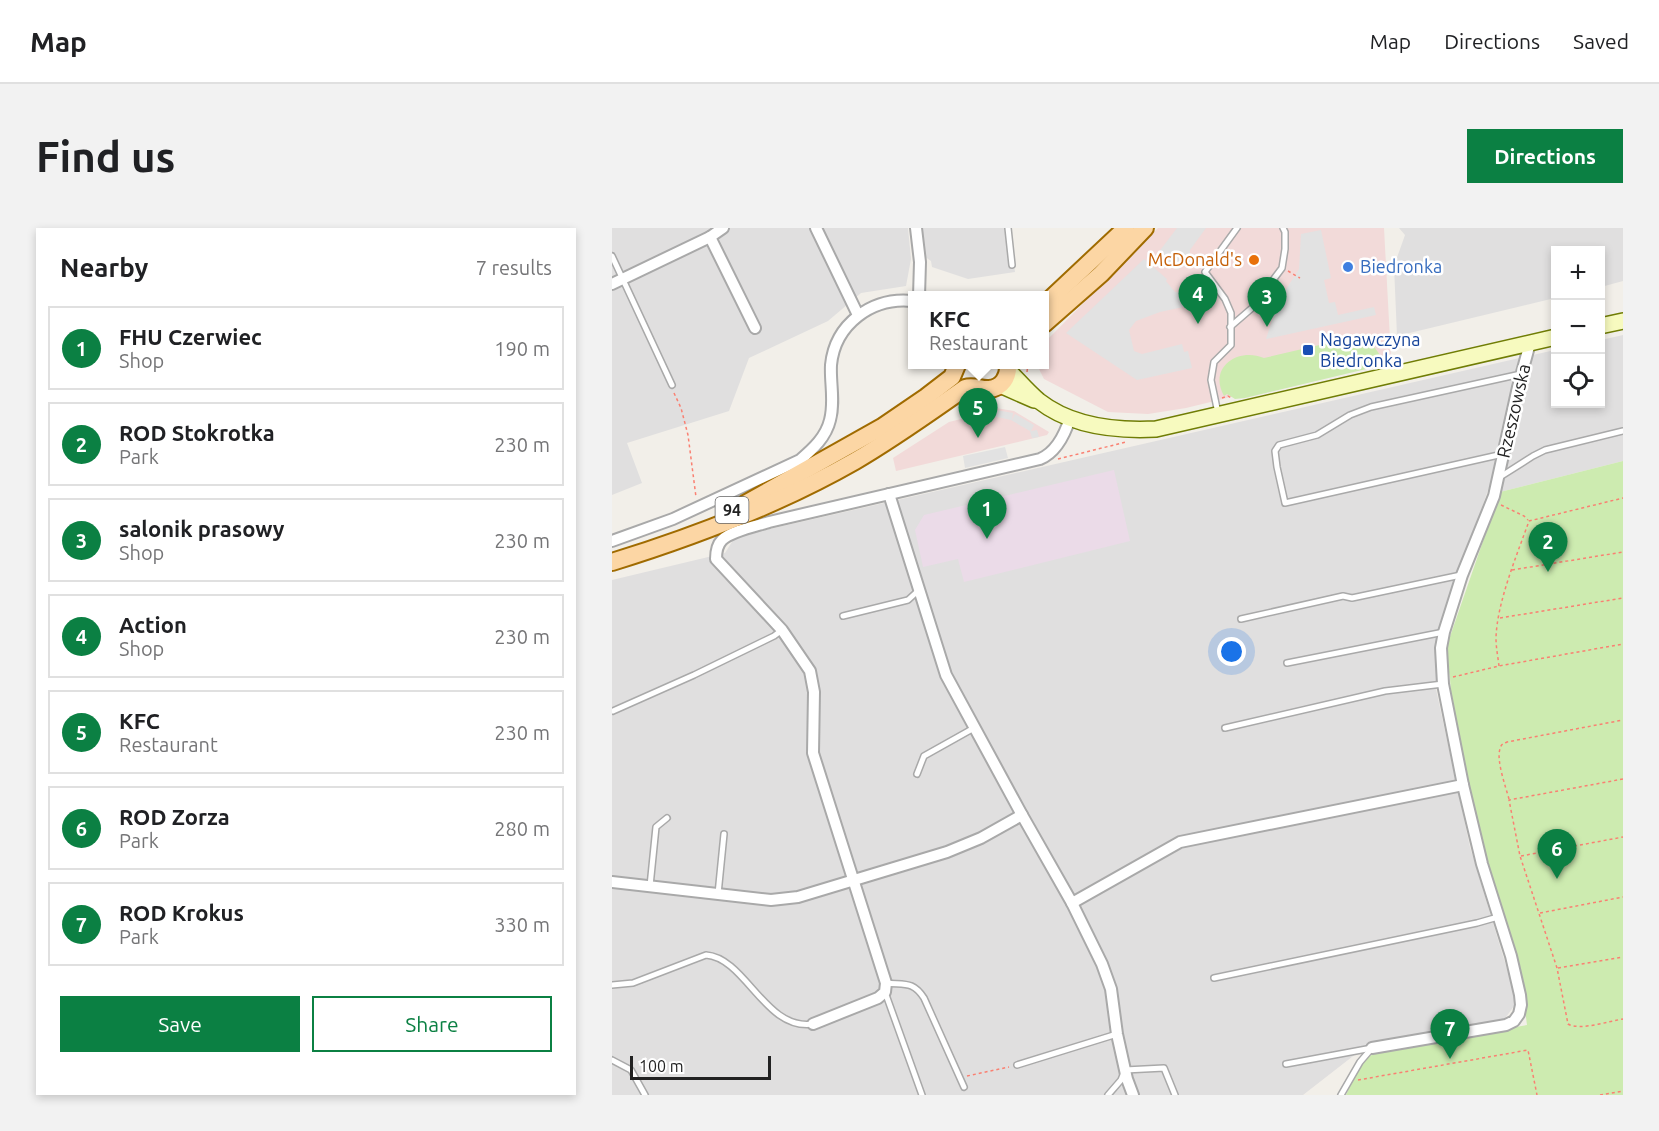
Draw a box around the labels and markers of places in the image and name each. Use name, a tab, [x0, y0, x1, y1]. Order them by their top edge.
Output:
place label: McDonald's	[1148, 249, 1242, 269]
marker: McDonald's	[1247, 253, 1261, 267]
place label: Biedronka	[1360, 256, 1442, 276]
marker: Biedronka	[1341, 260, 1355, 274]
pin: 4	[1178, 274, 1218, 324]
pin: 3	[1248, 278, 1286, 327]
place label: Nagawczyna Biedronka	[1320, 329, 1421, 370]
marker: Nagawczyna Biedronka	[1301, 343, 1315, 357]
pin: 5	[958, 388, 998, 438]
pin: 1	[968, 490, 1006, 539]
pin: 2	[1528, 522, 1568, 572]
pin: 6	[1538, 830, 1576, 879]
pin: 7	[1430, 1010, 1470, 1059]

